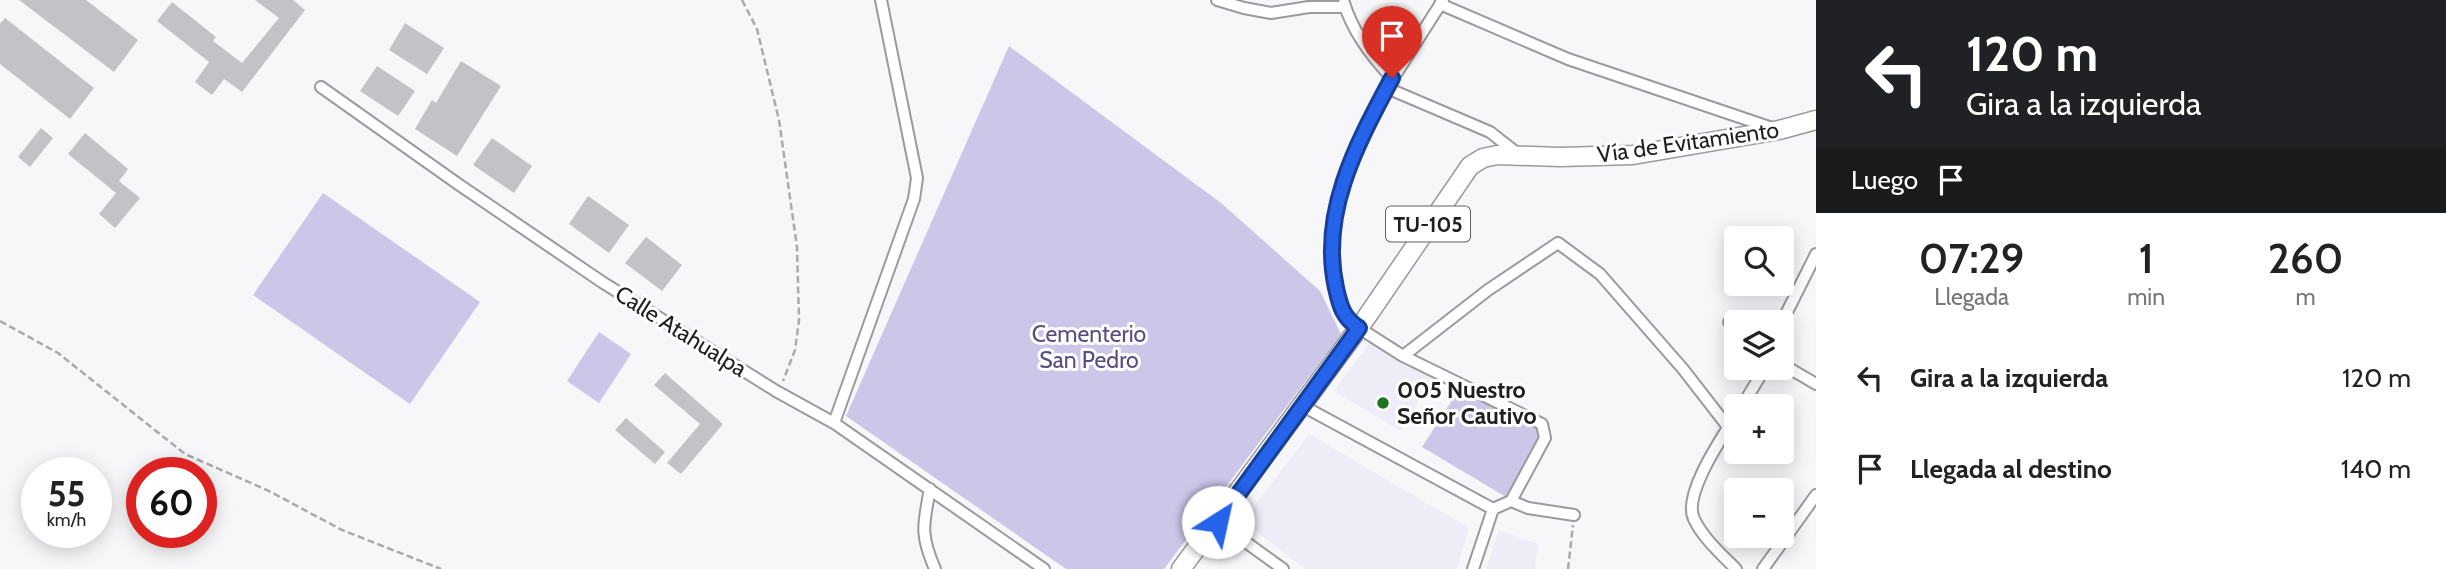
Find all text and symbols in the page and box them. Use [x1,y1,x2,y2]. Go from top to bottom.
pin [1362,6,1422,78]
icon: arrive [1373,17,1411,55]
text: 120 m [1966,24,2098,83]
icon: left [1851,28,1942,119]
text: Gira a la izquierda [1966,84,2201,123]
street label: Vía de Evitamiento [1595,115,1781,169]
icon: arrive [1932,161,1970,199]
text: Luego [1851,164,1918,196]
road number: TU-105 [1386,206,1470,242]
map controls [1724,226,1794,548]
button: search [1724,226,1794,296]
text: 07:29 [1919,232,2024,284]
text: 1 [2139,232,2154,284]
text: 260 [2268,232,2343,284]
street label: Calle Atahualpa [610,279,752,383]
text: Llegada [1934,283,2009,311]
text: min [2127,283,2165,311]
text: m [2295,283,2316,311]
button: layers [1724,310,1794,380]
park label: Cementerio San Pedro [1032,320,1146,374]
icon: left [1851,359,1889,397]
text: Gira a la izquierda [1910,362,2108,394]
text: 120 m [2342,362,2411,394]
place label: 005 Nuestro Señor Cautivo [1397,376,1537,430]
button: + [1724,394,1794,464]
marker: 005 Nuestro Señor Cautivo [1375,395,1391,411]
icon: arrive [1851,450,1889,488]
text: Llegada al destino [1910,453,2112,485]
text: 140 m [2341,453,2411,485]
speed limit sign: 60 [126,457,217,548]
text: 55 [48,472,85,515]
button: − [1724,478,1794,548]
position arrow [1181,485,1255,559]
text: km/h [47,509,86,531]

